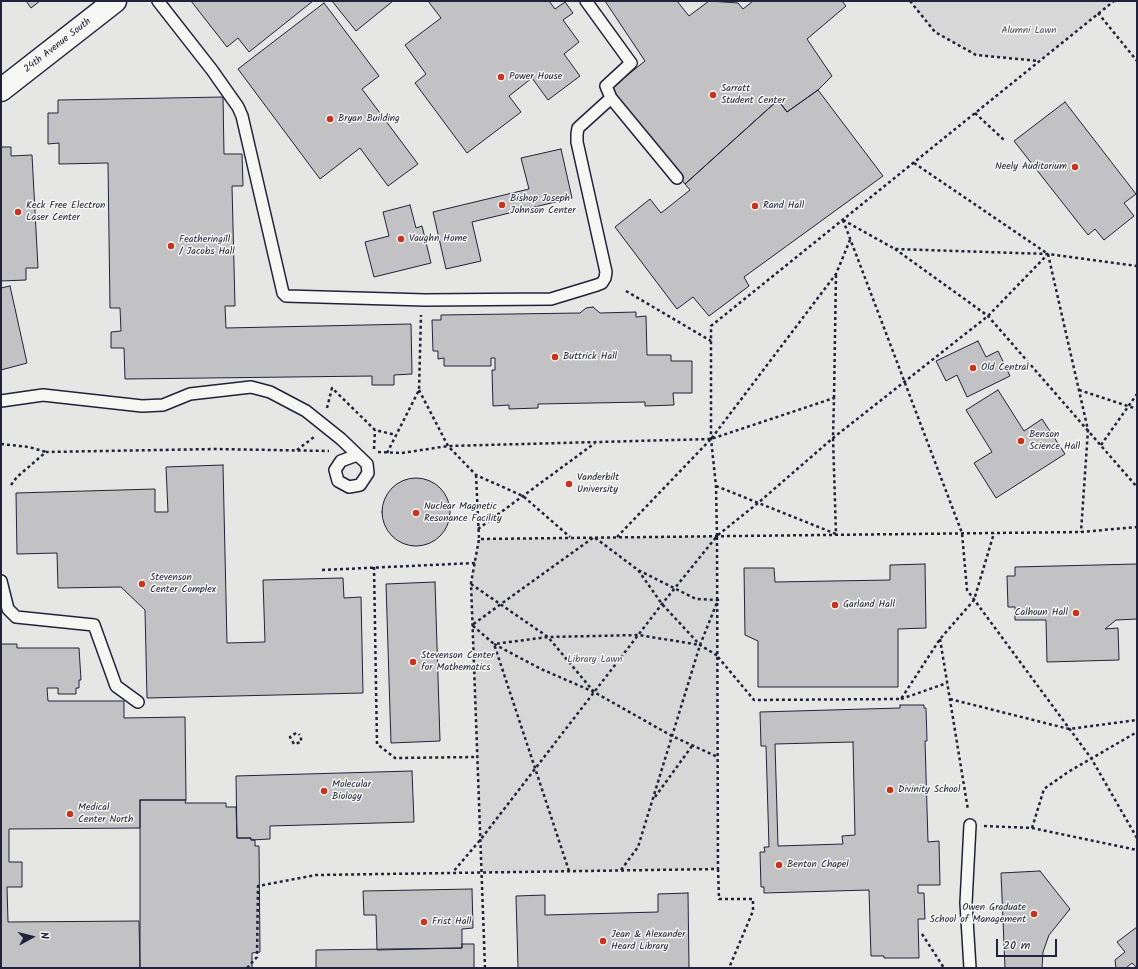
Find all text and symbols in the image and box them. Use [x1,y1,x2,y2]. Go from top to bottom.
street label: 24th Avenue South [22,16,94,76]
park label: Alumni Lawn [1001,25,1057,37]
place label: Power House [509,71,562,83]
marker: Power House [496,72,506,82]
place label: Sarratt Student Center [721,83,785,106]
marker: Sarratt Student Center [708,90,718,100]
place label: Bryan Building [338,113,400,125]
marker: Bryan Building [325,114,335,124]
place label: Neely Auditorium [995,161,1067,173]
marker: Neely Auditorium [1070,162,1080,172]
place label: Bishop Joseph Johnson Center [510,193,576,216]
place label: Keck Free Electron Laser Center [26,200,105,224]
marker: Bishop Joseph Johnson Center [497,200,507,210]
place label: Rand Hall [763,200,804,212]
marker: Rand Hall [750,201,760,211]
marker: Keck Free Electron Laser Center [13,207,23,217]
place label: Vaughn Home [409,233,467,245]
place label: Featheringill / Jacobs Hall [179,234,235,258]
marker: Vaughn Home [396,234,406,244]
marker: Featheringill / Jacobs Hall [166,241,176,251]
place label: Buttrick Hall [563,351,617,363]
marker: Buttrick Hall [550,352,560,362]
place label: Old Central [981,362,1029,374]
marker: Old Central [968,363,978,373]
place label: Benson Science Hall [1029,429,1080,452]
marker: Benson Science Hall [1016,436,1026,446]
place label: Vanderbilt University [577,472,619,496]
marker: Vanderbilt University [564,479,574,489]
place label: Nuclear Magnetic Resonance Facility [424,501,502,524]
marker: Nuclear Magnetic Resonance Facility [411,508,421,518]
place label: Stevenson Center Complex [150,572,216,596]
marker: Stevenson Center Complex [137,579,147,589]
place label: Garland Hall [843,599,895,611]
marker: Garland Hall [830,600,840,610]
place label: Calhoun Hall [1015,607,1068,619]
marker: Calhoun Hall [1071,608,1081,618]
place label: Stevenson Center for Mathematics [421,650,494,674]
park label: Library Lawn [567,654,623,666]
marker: Stevenson Center for Mathematics [408,657,418,667]
place label: Molecular Biology [332,779,371,802]
place label: Divinity School [898,784,960,796]
marker: Divinity School [885,785,895,795]
marker: Molecular Biology [319,786,329,796]
place label: Medical Center North [78,802,133,826]
marker: Medical Center North [65,809,75,819]
place label: Benton Chapel [787,859,849,871]
marker: Benton Chapel [774,860,784,870]
place label: Owen Graduate School of Management [930,902,1026,926]
marker: Owen Graduate School of Management [1029,909,1039,919]
place label: Frist Hall [432,916,471,928]
north arrow [12,917,52,957]
marker: Frist Hall [419,917,429,927]
place label: Jean & Alexander Heard Library [611,929,685,952]
text: N [35,931,53,940]
scale bar [998,931,1059,957]
marker: Jean & Alexander Heard Library [598,936,608,946]
text: 20 m [1003,936,1030,955]

